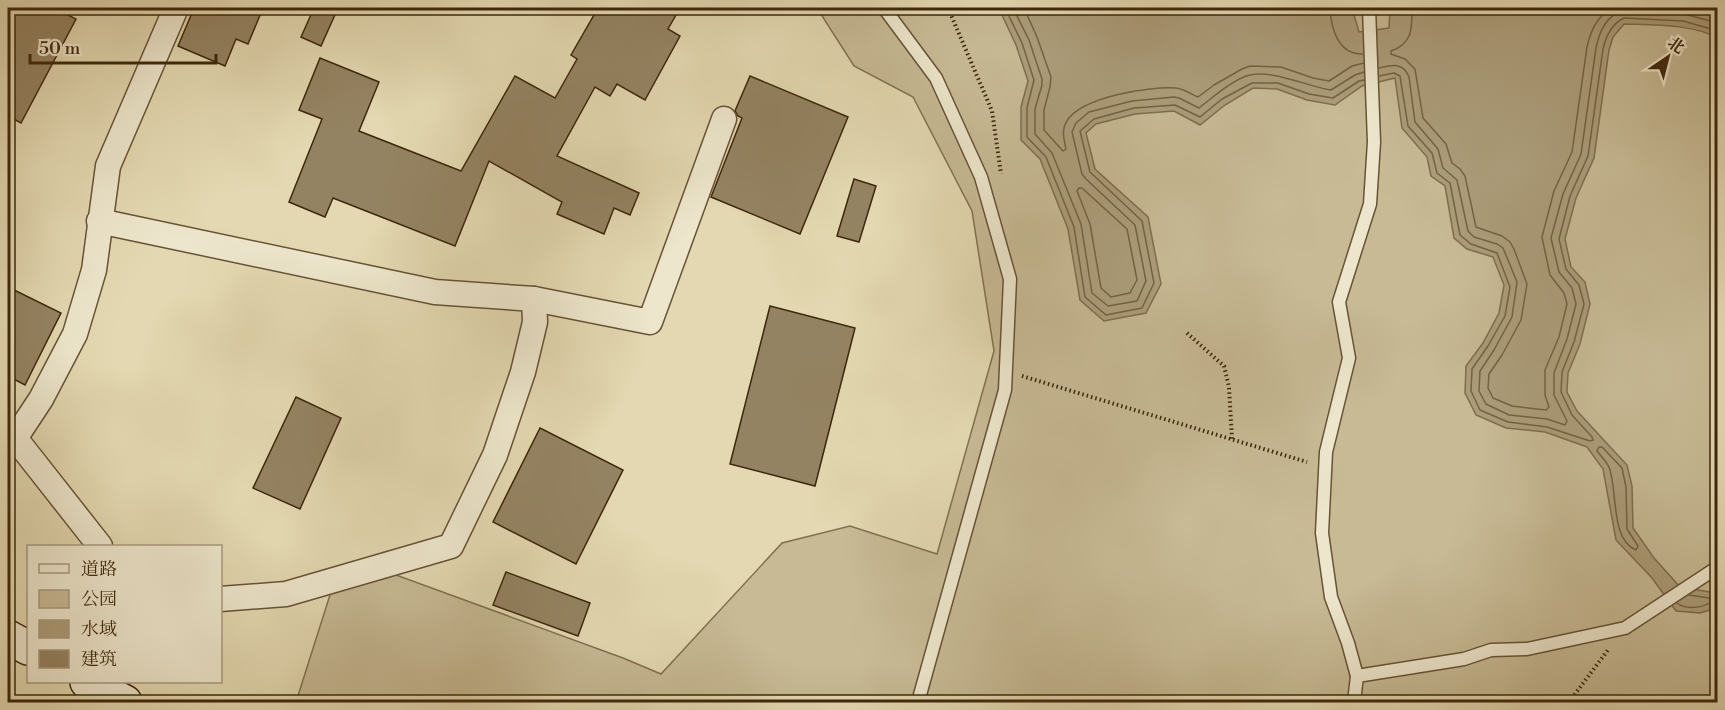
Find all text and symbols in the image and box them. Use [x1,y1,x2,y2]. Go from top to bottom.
scale bar [30,27,216,65]
north arrow [1638,27,1698,87]
text: 北 [1664,33,1688,58]
text: 50 m [39,37,81,60]
legend [27,545,222,683]
text: 道路 [81,558,117,581]
text: 公园 [81,588,117,611]
text: 水域 [81,618,117,641]
text: 建筑 [81,648,117,671]

